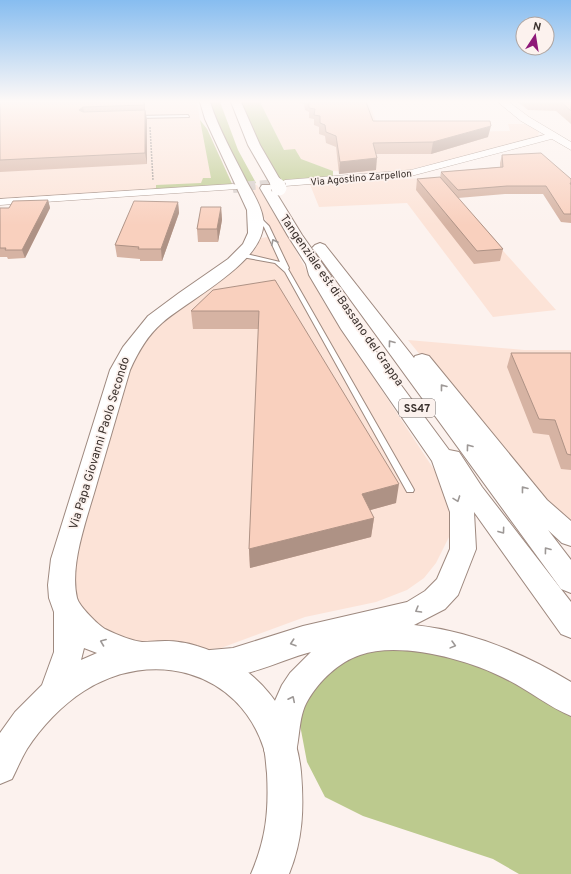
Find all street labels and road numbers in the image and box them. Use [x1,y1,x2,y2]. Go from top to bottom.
street label: Via Agostino Zarpellon [310,168,412,189]
street label: Tangenziale est di Bassano del Grappa [276,212,407,390]
street label: Via Papa Giovanni Paolo Secondo [66,355,134,532]
road number: SS47 [399,399,435,417]

